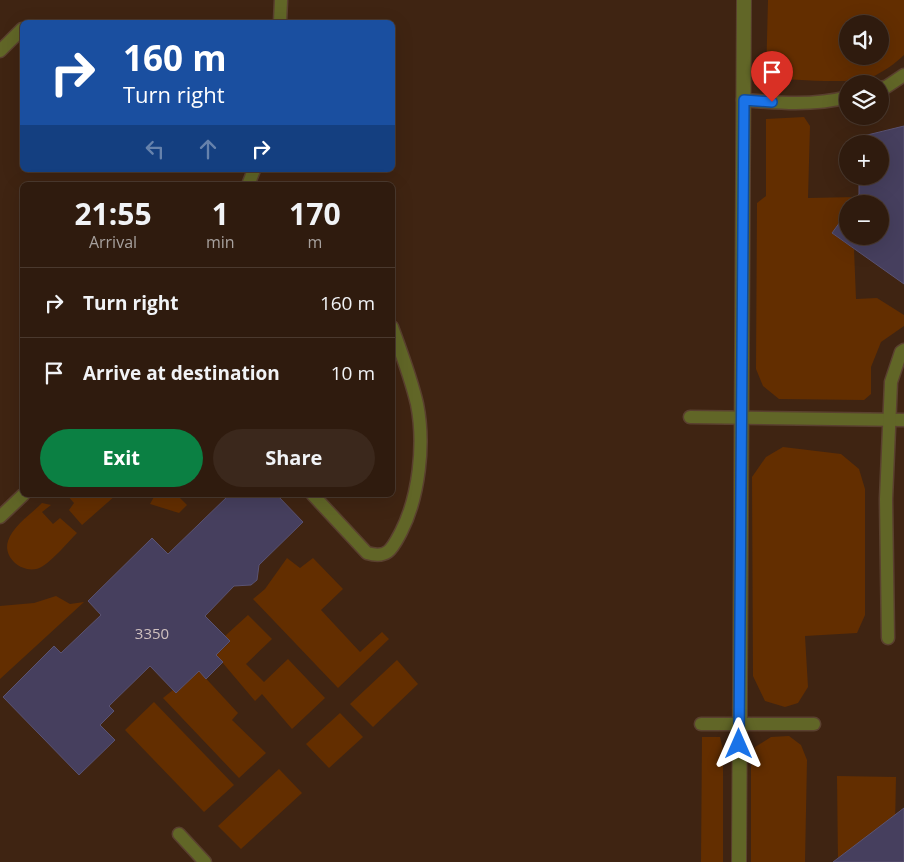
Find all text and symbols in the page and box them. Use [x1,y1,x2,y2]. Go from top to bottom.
map controls [839,15,889,245]
button: sound [839,15,889,65]
text: 160 m [123,34,227,81]
icon: right [40,40,105,105]
pin [751,51,793,102]
icon: arrive [758,58,786,86]
button: layers [839,75,889,125]
text: Turn right [123,79,225,109]
icon: left [141,135,169,163]
icon: ahead [194,135,222,163]
icon: right [247,135,275,163]
button: + [839,135,889,185]
text: 21:55 [74,193,152,234]
text: 1 [212,193,229,234]
text: 170 [289,193,341,234]
button: − [839,195,889,245]
text: Arrival [89,231,137,253]
text: min [206,231,235,253]
text: m [307,231,322,253]
icon: right [40,289,68,317]
text: Turn right [83,290,178,316]
text: 160 m [320,290,375,316]
icon: arrive [40,359,68,387]
text: Arrive at destination [83,360,280,386]
text: 10 m [331,360,375,386]
button: Exit [40,429,203,487]
button: Share [213,429,375,487]
house number: 3350 [135,623,169,643]
position arrow [712,717,764,769]

